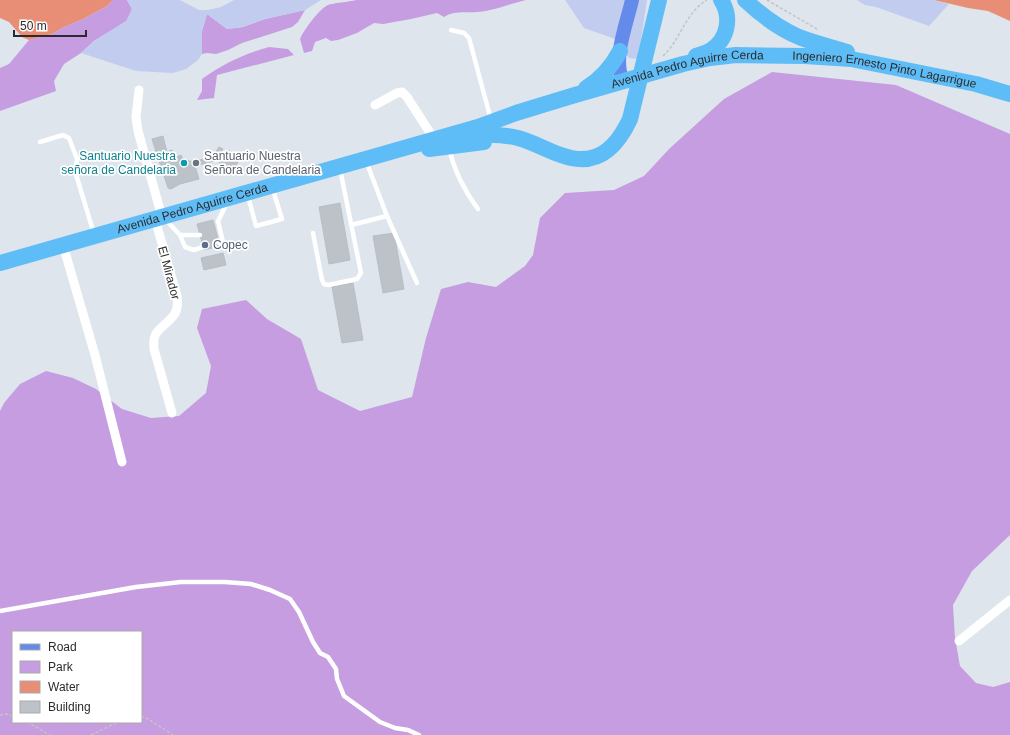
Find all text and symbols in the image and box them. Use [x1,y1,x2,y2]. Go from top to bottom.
scale bar [14,12,86,38]
text: 50 m [20,19,47,33]
street label: Avenida Pedro Aguirre Cerda [609,48,764,91]
street label: Ingeniero Ernesto Pinto Lagarrigue [792,49,978,91]
place label: Santuario Nuestra señora de Candelaria [61,149,176,177]
place label: Santuario Nuestra Señora de Candelaria [204,149,321,177]
marker: Santuario Nuestra señora de Candelaria [179,158,189,168]
marker: Santuario Nuestra Señora de Candelaria [191,158,201,168]
street label: Avenida Pedro Aguirre Cerda [115,180,270,236]
place label: Copec [213,238,248,252]
marker: Copec [200,240,210,250]
street label: El Mirador [155,245,183,301]
legend [12,631,142,723]
text: Road [48,640,77,654]
text: Park [48,660,74,674]
text: Water [48,680,80,694]
text: Building [48,700,91,714]

